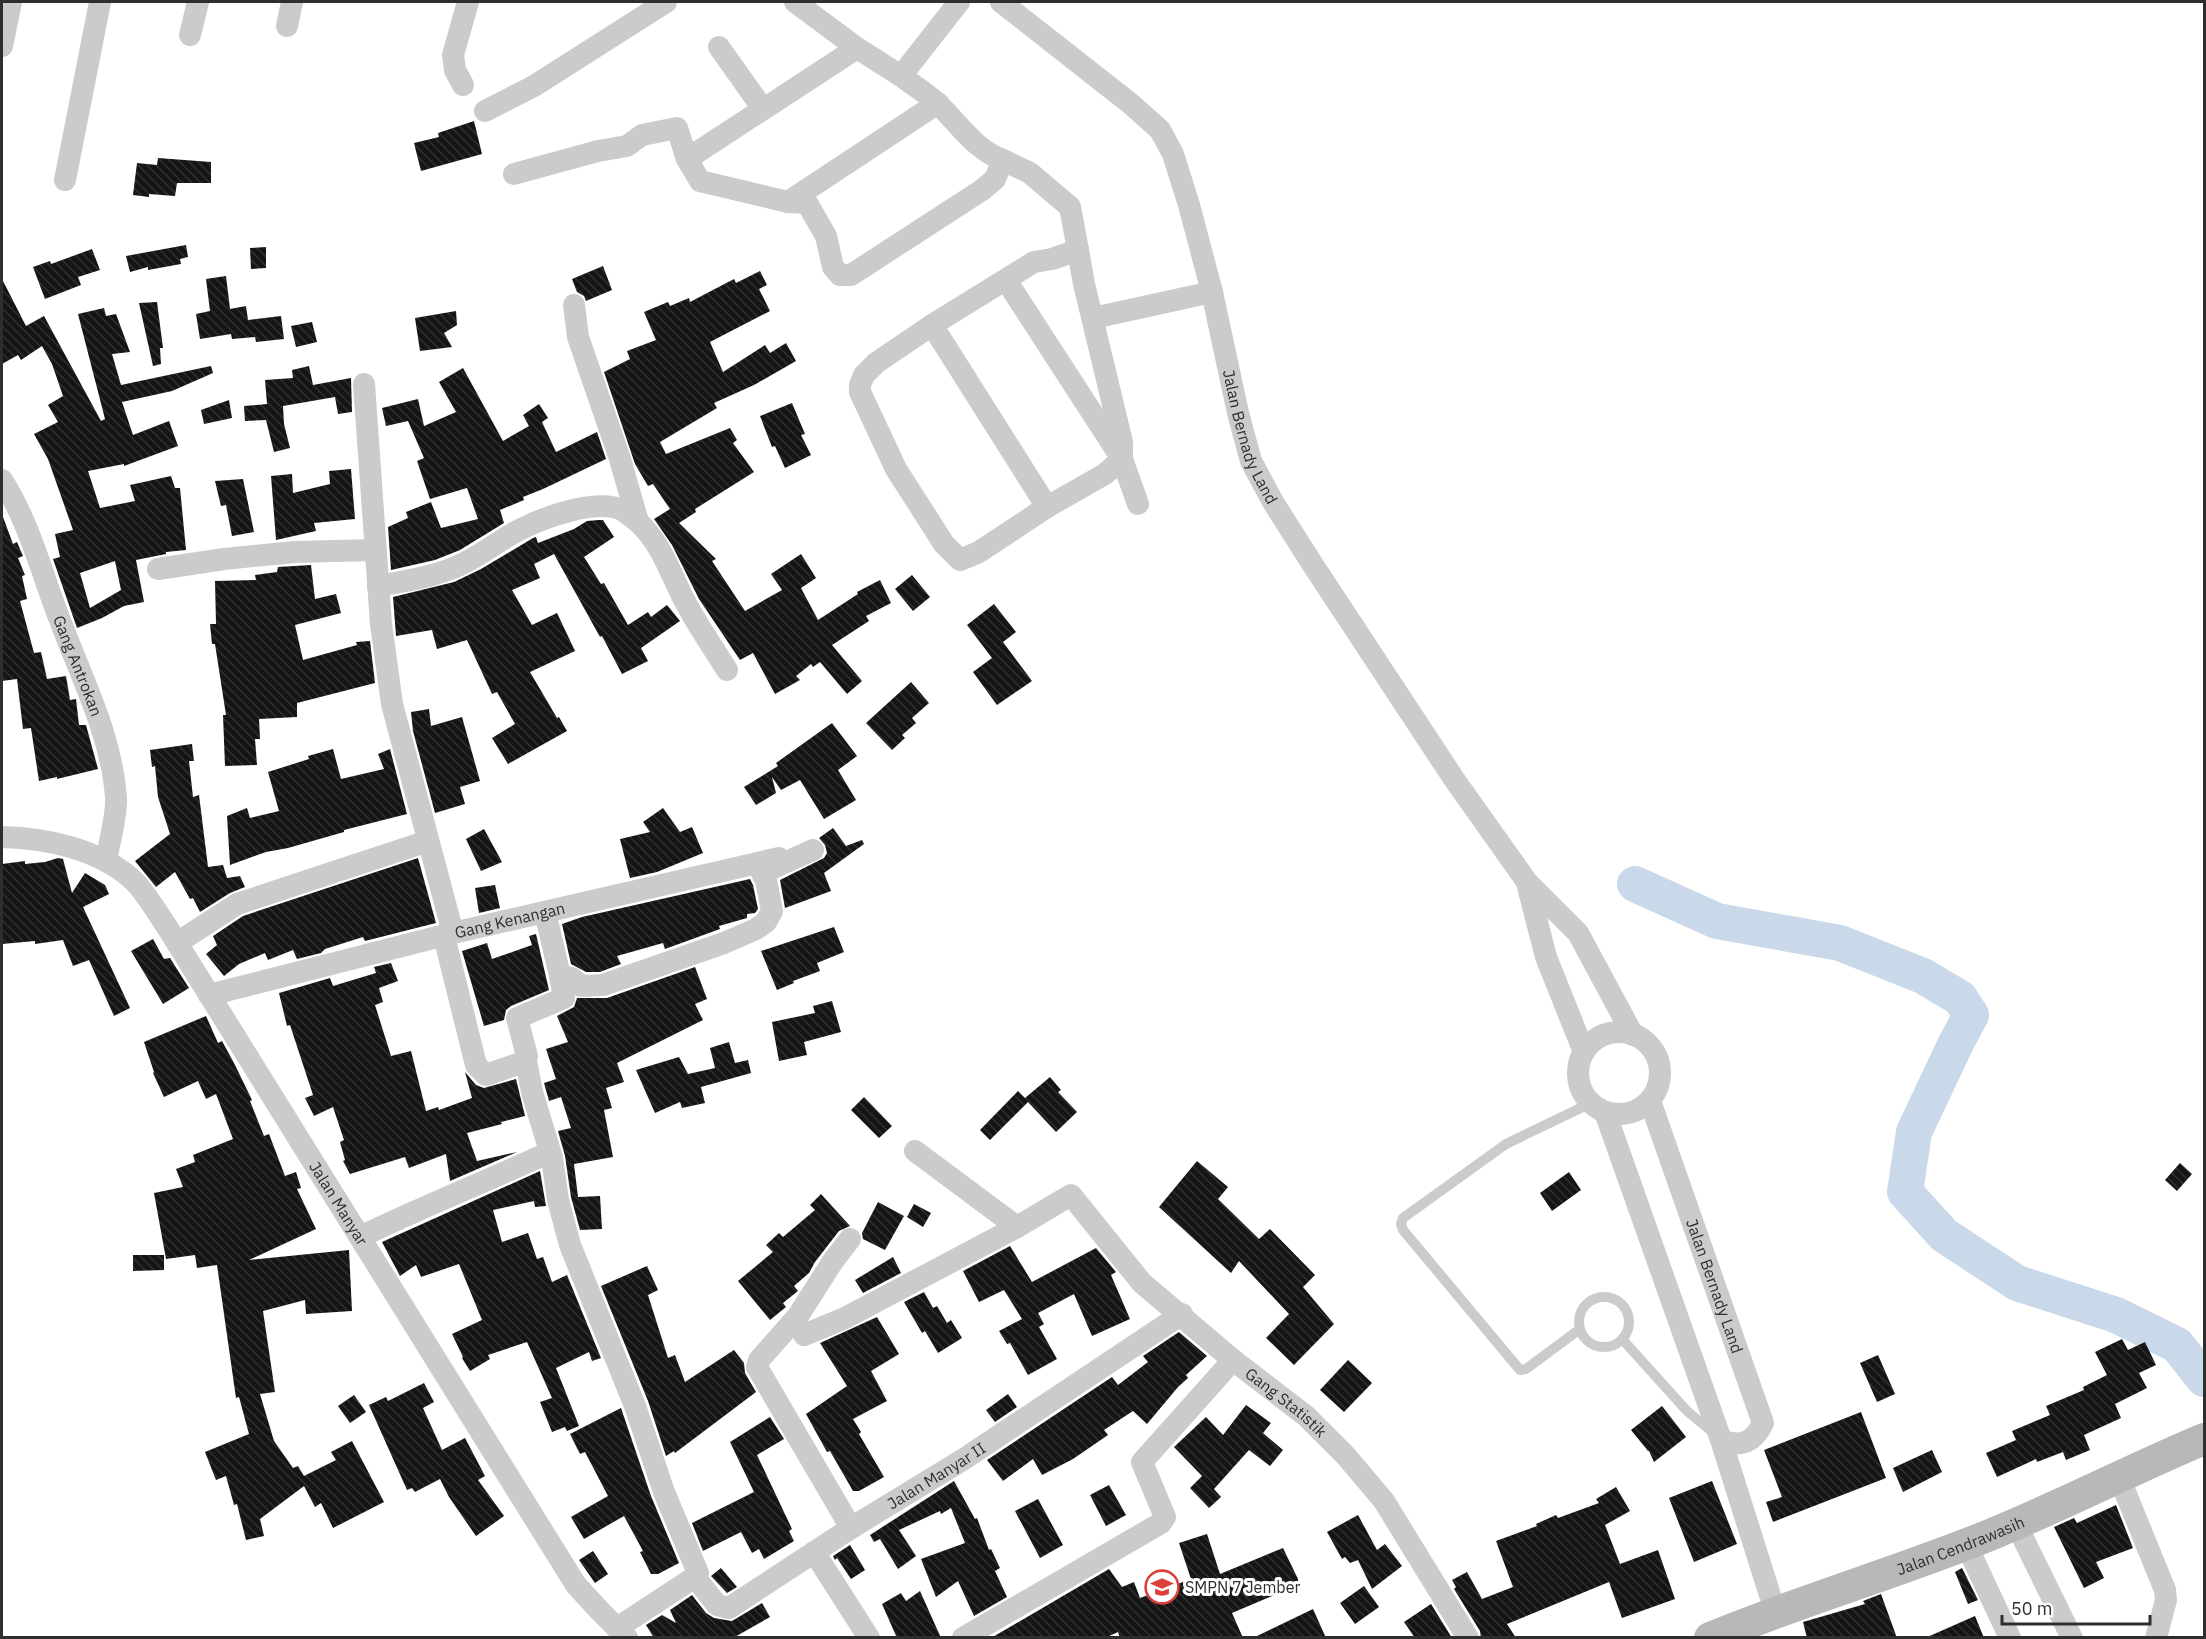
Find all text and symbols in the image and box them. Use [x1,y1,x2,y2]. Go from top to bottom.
street label: Jalan Bernady Land [1219,368,1282,507]
street label: Gang Antrokan [49,613,107,719]
street label: Gang Kenangan [453,898,567,942]
street label: Jalan Manyar [305,1157,372,1249]
street label: Jalan Bernady Land [1682,1216,1748,1356]
street label: Gang Statistik [1241,1363,1332,1442]
street label: Jalan Manyar II [884,1438,989,1513]
street label: Jalan Cendrawasih [1894,1512,2027,1579]
school or university icon: SMPN 7 Jember [1144,1569,1180,1605]
place label: SMPN 7 Jember [1185,1577,1300,1597]
scale bar [2002,1588,2150,1626]
text: 50 m [2011,1597,2053,1620]

